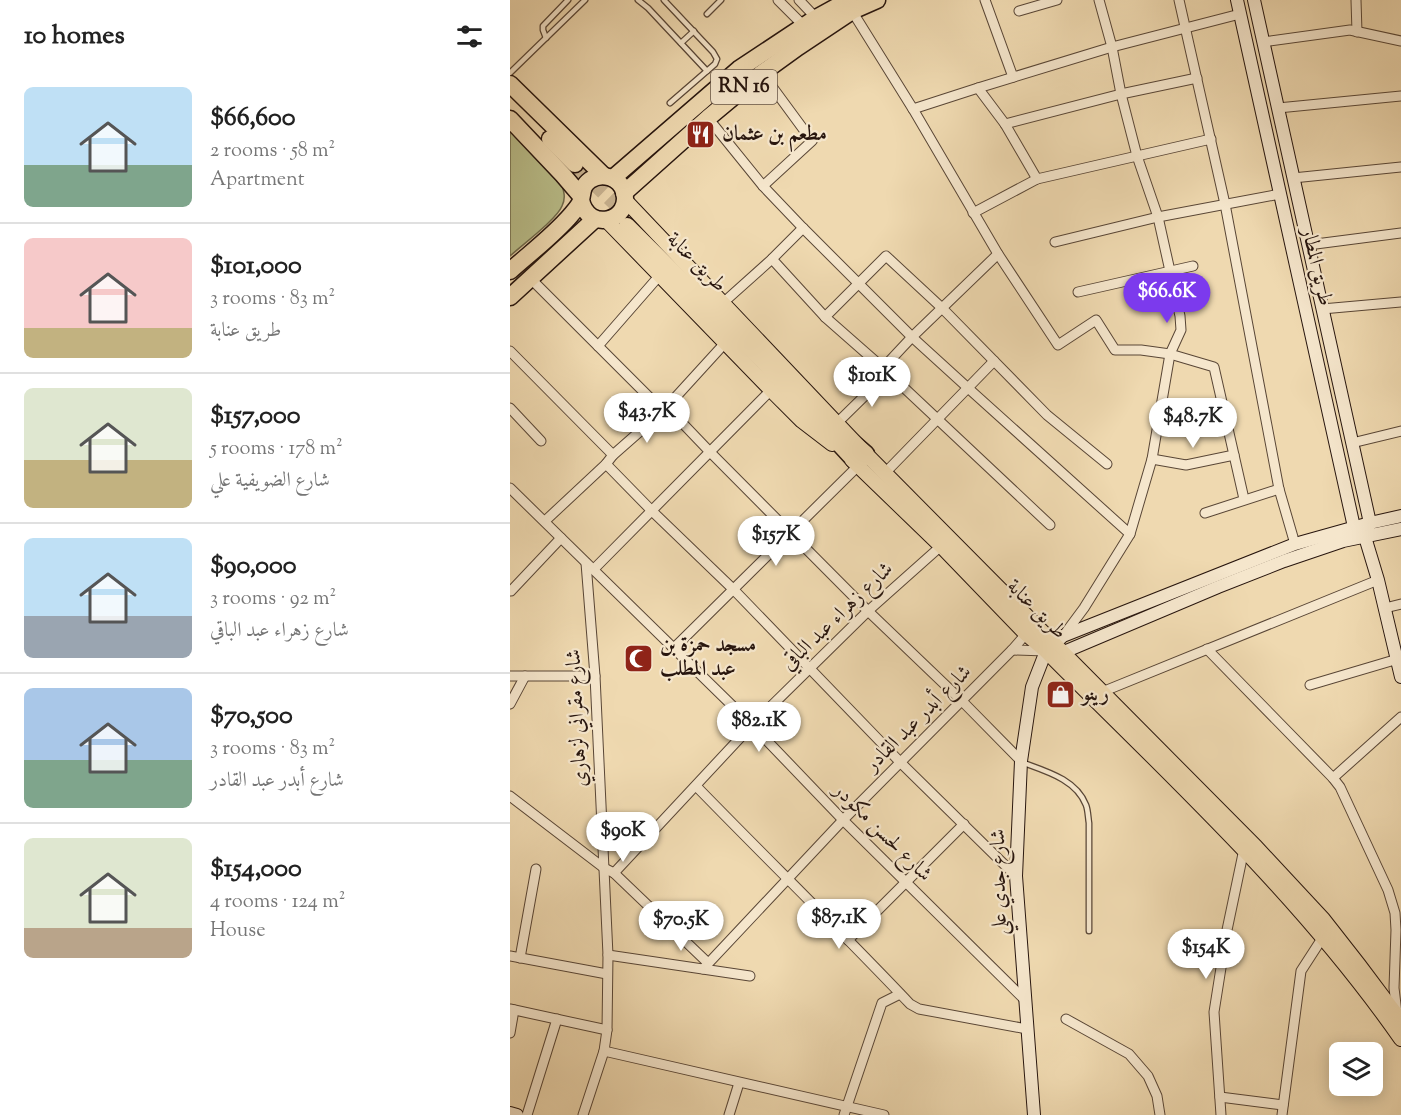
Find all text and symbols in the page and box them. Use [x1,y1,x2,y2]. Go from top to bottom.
text: 10 homes [24,18,125,55]
icon: filters [453,20,486,53]
road number: RN 16 [711,70,777,104]
text: $66,600 [210,100,296,137]
icon: home [72,111,144,183]
restaurant icon: مطعم بن عثمان [685,119,717,151]
place label: مطعم بن عثمان [722,120,827,152]
text: 2 rooms · 58 m² [210,137,335,166]
text: Apartment [210,166,305,195]
street label: طريق المطار [1292,223,1340,309]
street label: طريق عنابة [659,226,733,300]
text: $101,000 [210,248,302,285]
icon: home [72,262,144,334]
pin: $66.6K [1118,273,1216,324]
text: $66.6K [1137,278,1197,307]
text: 3 rooms · 83 m² [210,285,335,314]
text: طريق عنابة [210,317,281,346]
pin: $101K [830,357,914,408]
text: $101K [848,362,896,391]
pin: $43.7K [598,393,696,444]
text: $157,000 [210,398,300,435]
text: $43.7K [618,398,676,427]
pin: $48.7K [1144,398,1242,449]
text: $48.7K [1163,403,1223,432]
icon: home [72,412,144,484]
text: 5 rooms · 178 m² [210,435,343,464]
text: شارع الضويفية علي [210,467,330,496]
pin: $157K [734,516,818,567]
text: $157K [752,521,800,550]
text: $90,000 [210,548,297,585]
street label: شارع زهراء عبد الباقي [775,556,902,679]
icon: home [72,562,144,634]
street label: طريق عنابة [999,573,1073,647]
text: 3 rooms · 92 m² [210,585,336,614]
text: شارع زهراء عبد الباقي [210,617,349,646]
place label: مسجد حمزة بن عبد المطلب [660,631,756,685]
mosque icon: مسجد حمزة بن عبد المطلب [623,642,655,674]
street label: شارع مقراني لزهاري [559,648,598,788]
street label: شارع أبدر عبد القادر [856,657,980,781]
shop icon: رينو [1045,679,1077,711]
place label: رينو [1080,680,1109,710]
text: $70,500 [210,698,293,735]
pin: $82.1K [710,702,808,753]
text: $82.1K [731,707,787,736]
icon: home [72,712,144,784]
text: 3 rooms · 83 m² [210,735,335,764]
text: شارع أبدر عبد القادر [210,767,344,796]
street label: شارع لحسن مكودر [824,775,938,890]
pin: $90K [587,812,659,863]
text: $90K [600,817,646,846]
street label: شارع جدي علي [984,829,1019,935]
text: $154,000 [210,851,302,888]
icon: home [72,862,144,934]
text: 4 rooms · 124 m² [210,888,345,917]
pin: $87.1K [790,899,888,950]
pin: $70.5K [632,901,730,952]
text: $87.1K [811,904,867,933]
text: $70.5K [653,906,709,935]
text: House [210,917,265,946]
pin: $154K [1164,929,1248,980]
text: $154K [1182,934,1230,963]
map controls [1329,1042,1383,1096]
button: layers [1329,1042,1383,1096]

